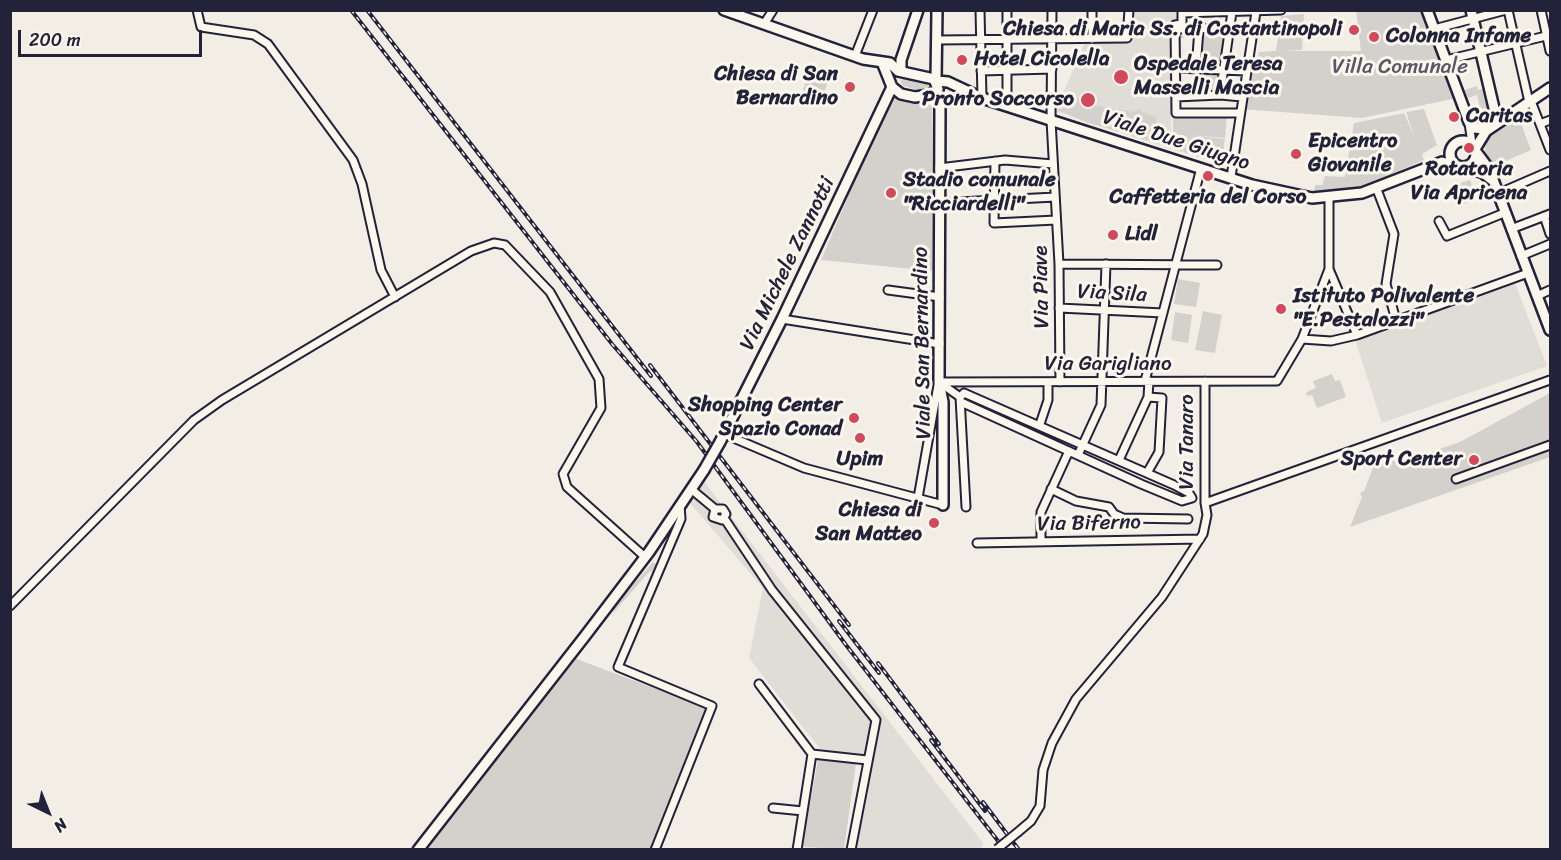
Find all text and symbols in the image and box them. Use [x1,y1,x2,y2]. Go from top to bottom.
place label: Chiesa di Maria Ss. di Costantinopoli [1003,17,1342,43]
scale bar [21,18,206,56]
marker: Chiesa di Maria Ss. di Costantinopoli [1347,23,1361,37]
text: 200 m [29,24,81,56]
place label: Colonna Infame [1386,24,1531,50]
marker: Colonna Infame [1367,30,1381,44]
place label: Hotel Cicolella [974,47,1110,73]
place label: Ospedale Teresa Masselli Mascia [1134,52,1283,102]
marker: Hotel Cicolella [955,53,969,67]
park label: Villa Comunale [1332,55,1468,81]
place label: Chiesa di San Bernardino [714,62,838,112]
marker: Ospedale Teresa Masselli Mascia [1112,68,1130,86]
marker: Chiesa di San Bernardino [843,80,857,94]
place label: Pronto Soccorso [922,87,1074,113]
marker: Pronto Soccorso [1079,91,1097,109]
place label: Caritas [1466,104,1532,130]
street label: Viale Due Giugno [1099,105,1253,177]
marker: Caritas [1447,110,1461,124]
place label: Epicentro Giovanile [1308,129,1397,179]
marker: Rotatoria Via Apricena [1462,141,1476,155]
marker: Epicentro Giovanile [1289,147,1303,161]
place label: Rotatoria Via Apricena [1411,157,1527,207]
place label: Stadio comunale "Ricciardelli" [903,168,1056,218]
marker: Caffetteria del Corso [1201,169,1215,183]
street label: Via Michele Zannotti [735,173,841,355]
place label: Caffetteria del Corso [1110,185,1306,211]
marker: Stadio comunale "Ricciardelli" [884,186,898,200]
place label: Lidl [1125,222,1158,248]
marker: Lidl [1106,228,1120,242]
street label: Via Piave [1029,245,1055,329]
street label: Viale San Bernardino [909,246,937,440]
street label: Via Sila [1076,280,1148,308]
place label: Istituto Polivalente "E.Pestalozzi" [1293,284,1474,334]
marker: Istituto Polivalente "E.Pestalozzi" [1274,302,1288,316]
street label: Via Garigliano [1044,352,1172,378]
place label: Shopping Center Spazio Conad [688,393,842,443]
street label: Via Tanaro [1175,394,1201,490]
marker: Shopping Center Spazio Conad [847,411,861,425]
marker: Upim [853,431,867,445]
place label: Upim [837,447,883,473]
place label: Sport Center [1341,447,1462,473]
marker: Sport Center [1467,453,1481,467]
place label: Chiesa di San Matteo [815,498,922,548]
street label: Via Biferno [1037,510,1141,538]
marker: Chiesa di San Matteo [927,516,941,530]
north arrow [18,782,78,842]
text: N [47,811,75,840]

